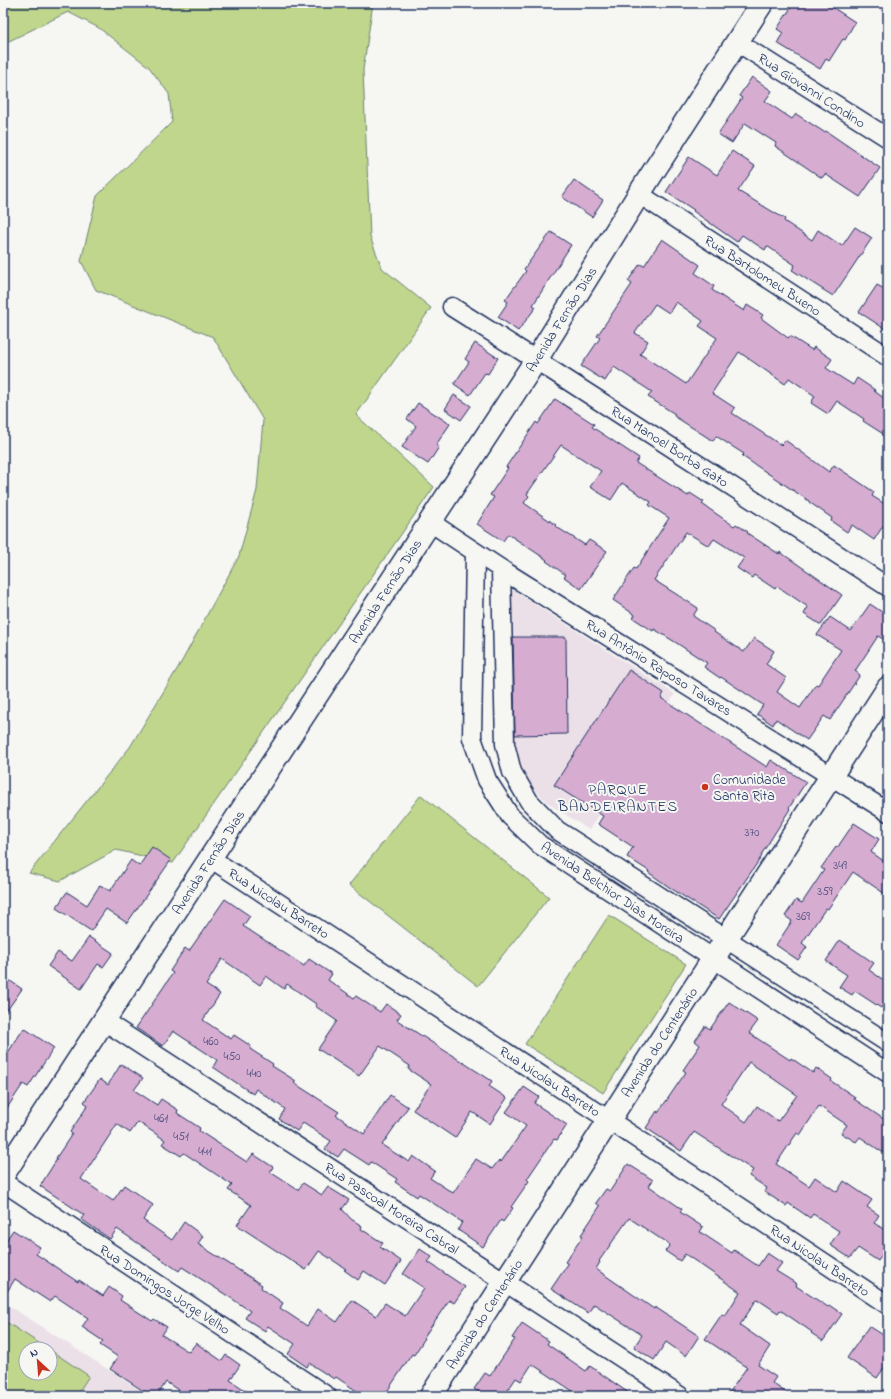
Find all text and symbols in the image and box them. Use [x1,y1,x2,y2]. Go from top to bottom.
street label: Rua Giovanni Condino [753,49,869,134]
street label: Rua Bartolomeu Bueno [700,230,825,322]
street label: Avenida Fernão Dias [521,263,603,377]
street label: Rua Manoel Borba Gato [606,401,732,493]
street label: Avenida Fernão Dias [344,535,428,648]
street label: Rua Antônio Raposo Tavares [581,615,735,722]
place label: Comunidade Santa Rita [713,770,787,807]
district label: PARQUE BANDEIRANTES [557,779,678,818]
marker: Comunidade Santa Rita [700,782,710,792]
street label: Avenida Fernão Dias [167,806,251,919]
house number: 370 [744,824,760,842]
street label: Avenida Belchior Dias Moreira [536,837,688,949]
house number: 349 [833,857,847,875]
street label: Rua Nicolau Barreto [223,864,333,945]
house number: 359 [817,883,833,901]
house number: 369 [796,908,810,926]
street label: Avenida do Centenário [617,984,704,1102]
house number: 460 [203,1033,219,1051]
street label: Rua Nicolau Barreto [494,1042,604,1123]
house number: 450 [224,1048,241,1066]
house number: 440 [246,1065,262,1083]
house number: 461 [154,1110,168,1128]
house number: 451 [173,1128,189,1146]
house number: 441 [198,1143,212,1161]
street label: Rua Pascoal Moreira Cabral [320,1158,463,1261]
street label: Rua Nicolau Barreto [765,1220,874,1303]
street label: Rua Domingos Jorge Velho [94,1240,234,1341]
street label: Avenida do Centenário [442,1256,529,1374]
north arrow [18,1341,58,1381]
text: N [27,1344,41,1362]

